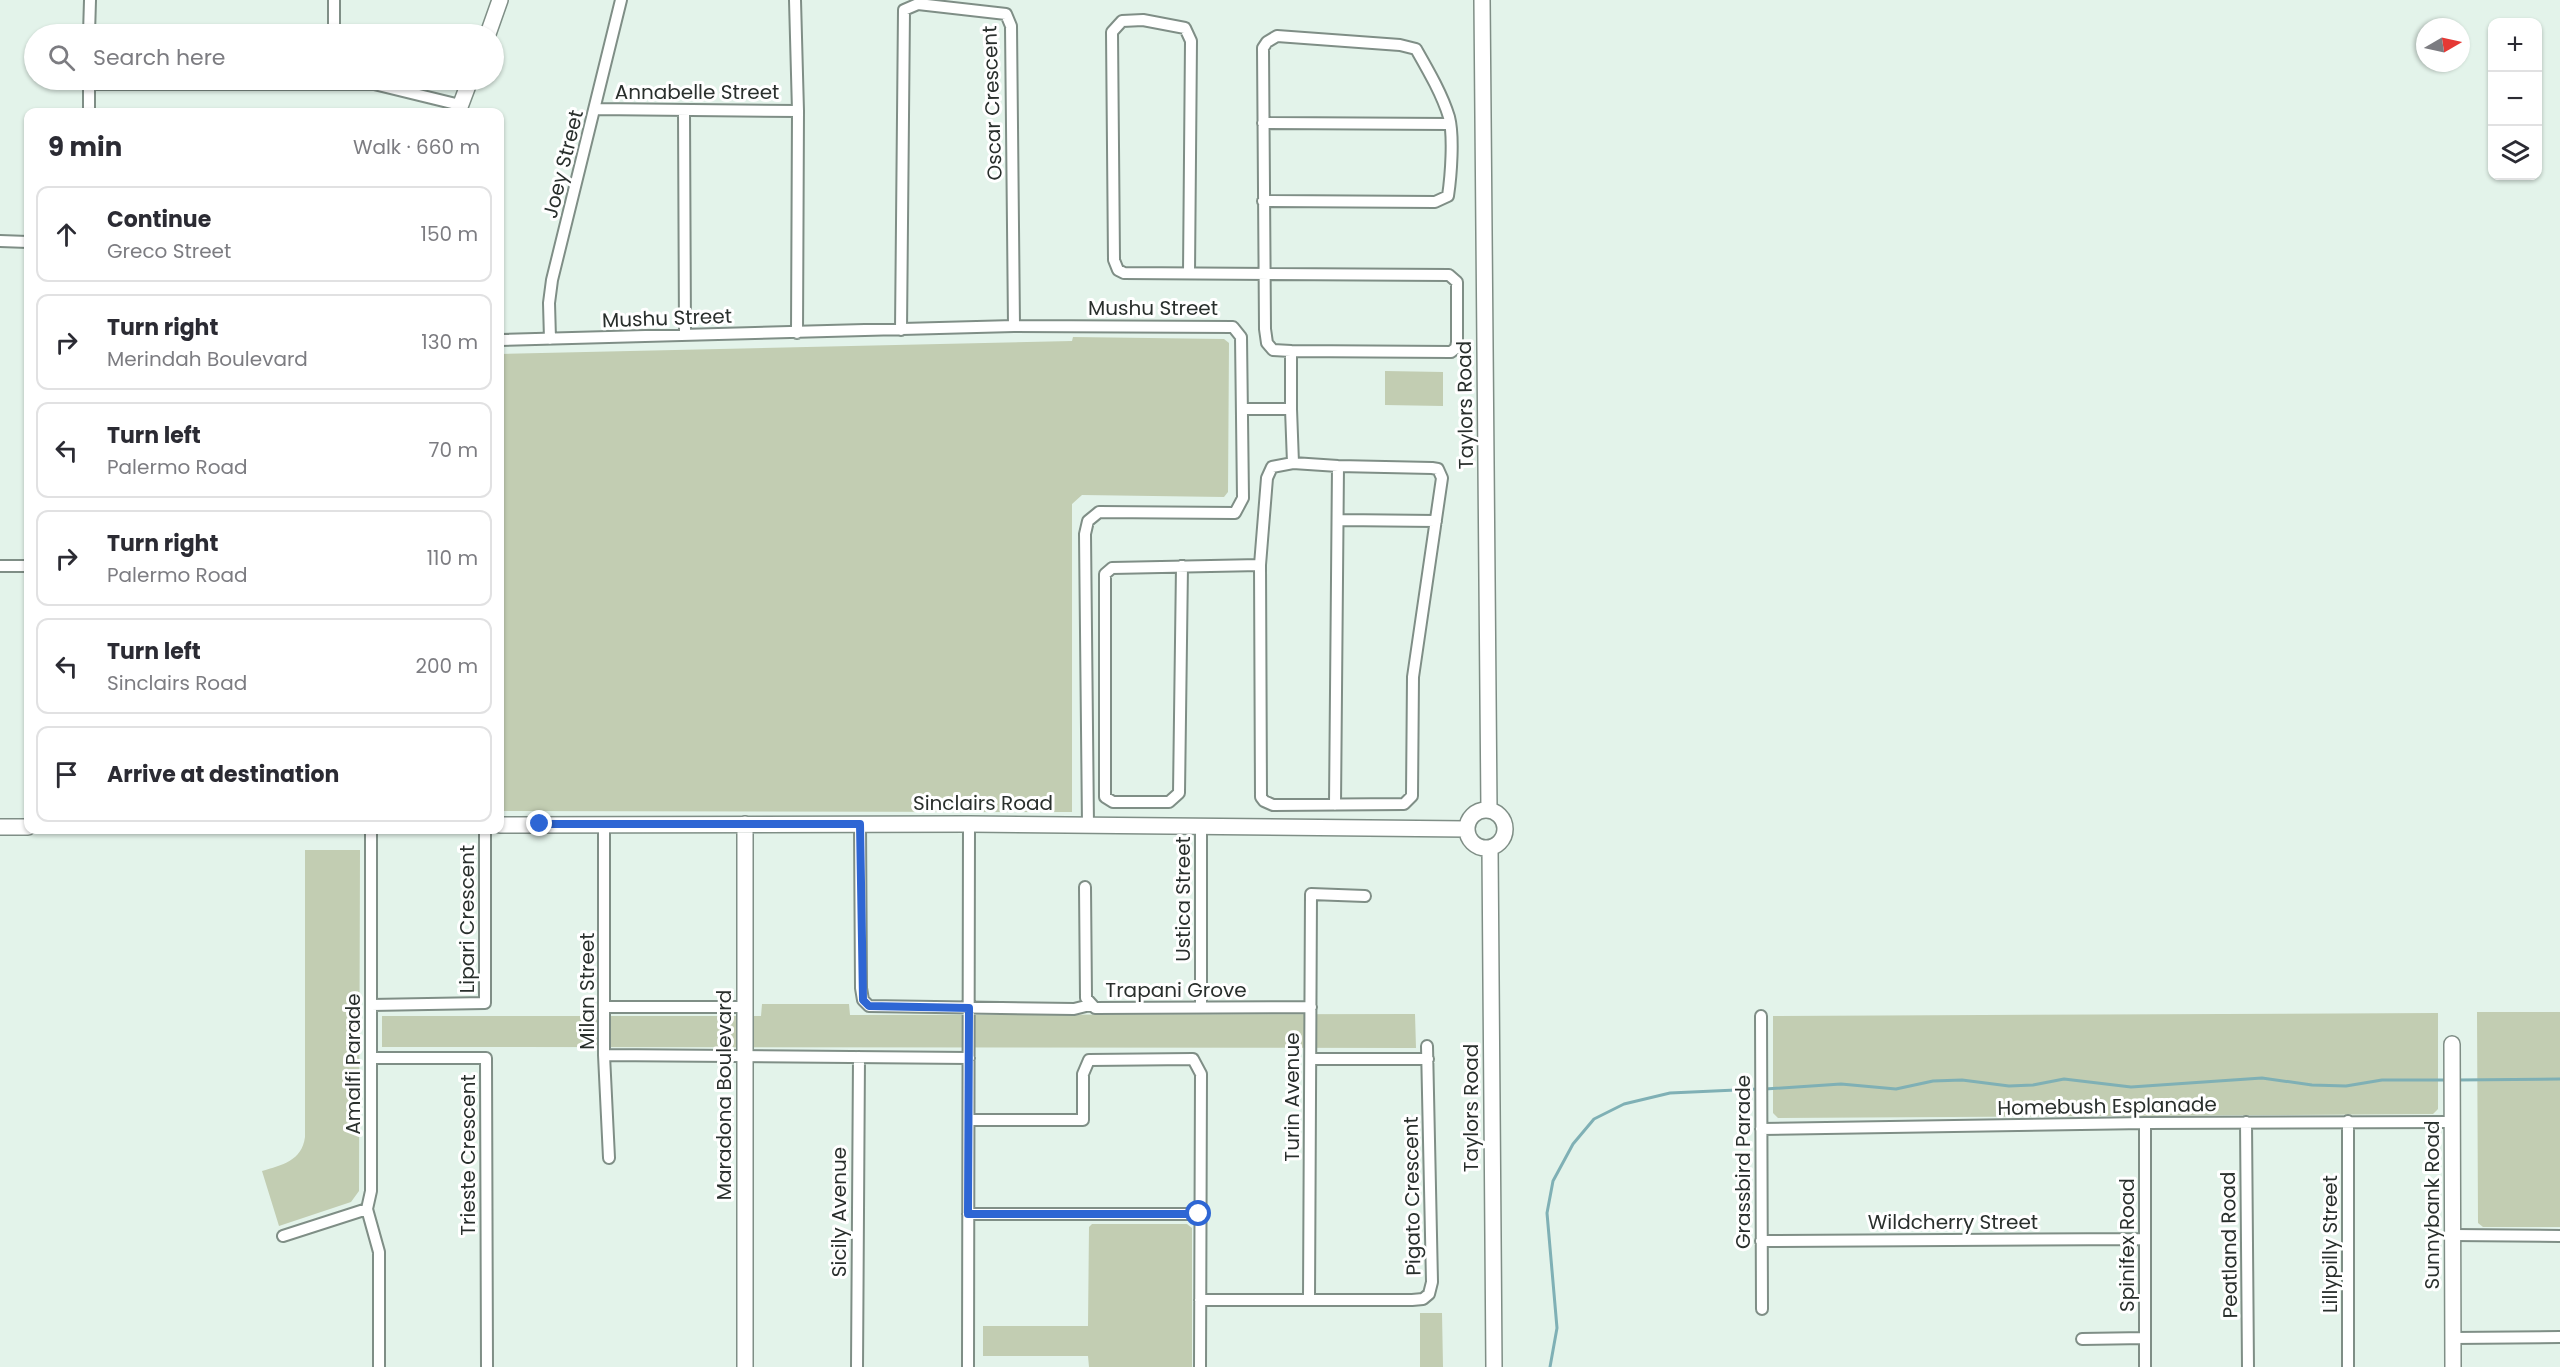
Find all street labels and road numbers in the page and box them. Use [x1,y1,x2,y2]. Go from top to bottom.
street label: Oscar Crescent [975,25,1009,181]
street label: Annabelle Street [615,78,779,106]
street label: Joey Street [536,107,590,221]
street label: Mushu Street [1088,294,1218,322]
street label: Mushu Street [602,302,732,334]
street label: Taylors Road [1450,340,1480,470]
street label: Sinclairs Road [913,789,1053,817]
street label: Ustica Street [1169,836,1197,962]
street label: Lipari Crescent [453,845,481,993]
street label: Milan Street [573,932,601,1050]
street label: Trapani Grove [1105,976,1247,1004]
street label: Maradona Boulevard [710,990,738,1200]
street label: Amalfi Parade [339,993,367,1135]
street label: Turin Avenue [1278,1032,1306,1162]
street label: Taylors Road [1457,1044,1485,1172]
street label: Trieste Crescent [454,1074,482,1236]
street label: Grassbird Parade [1729,1075,1757,1249]
street label: Homebush Esplanade [1997,1090,2217,1122]
street label: Pigato Crescent [1397,1116,1427,1276]
street label: Sunnybank Road [2418,1121,2446,1289]
street label: Sicily Avenue [825,1147,853,1277]
street label: Peatland Road [2214,1171,2244,1319]
street label: Lillypilly Street [2316,1175,2344,1313]
street label: Spinifex Road [2113,1178,2141,1312]
street label: Wildcherry Street [1868,1208,2038,1236]

